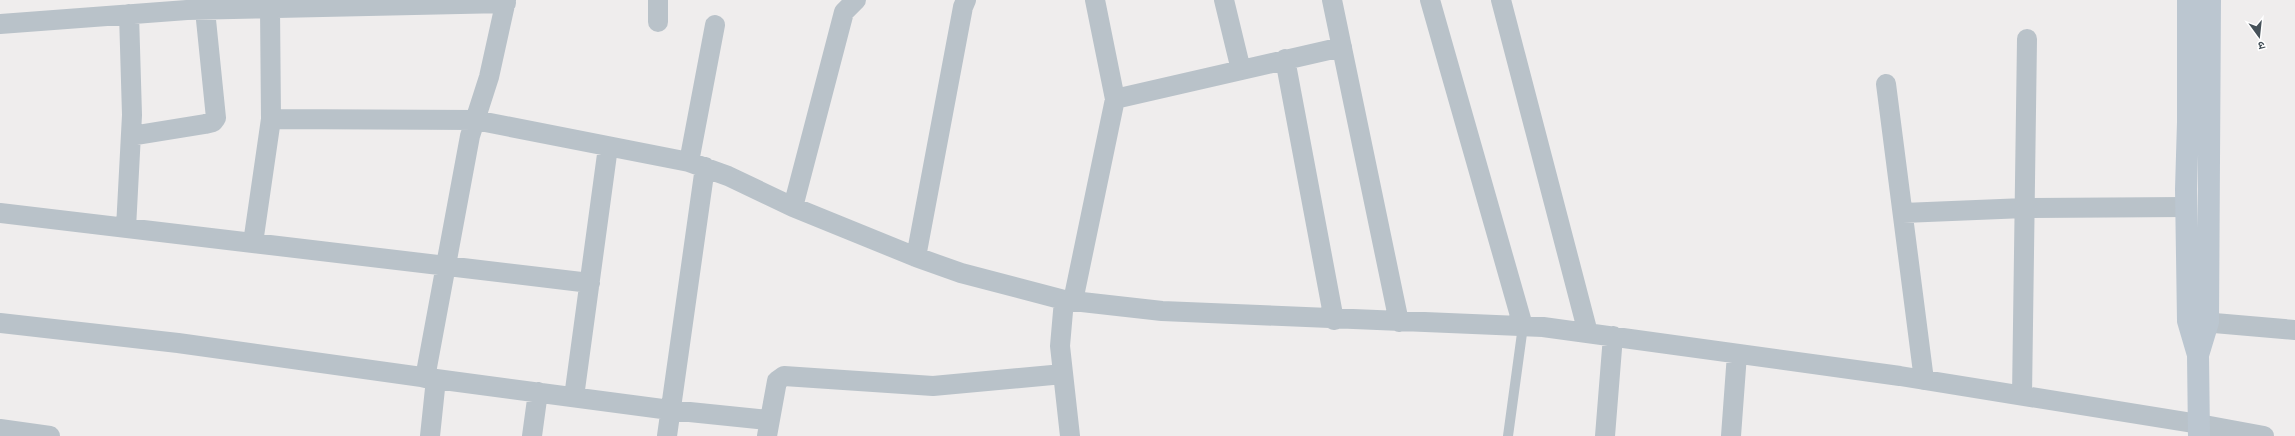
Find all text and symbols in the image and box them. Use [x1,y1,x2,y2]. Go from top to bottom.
north arrow [2239,16,2279,56]
text: उ [2256,38,2267,53]

